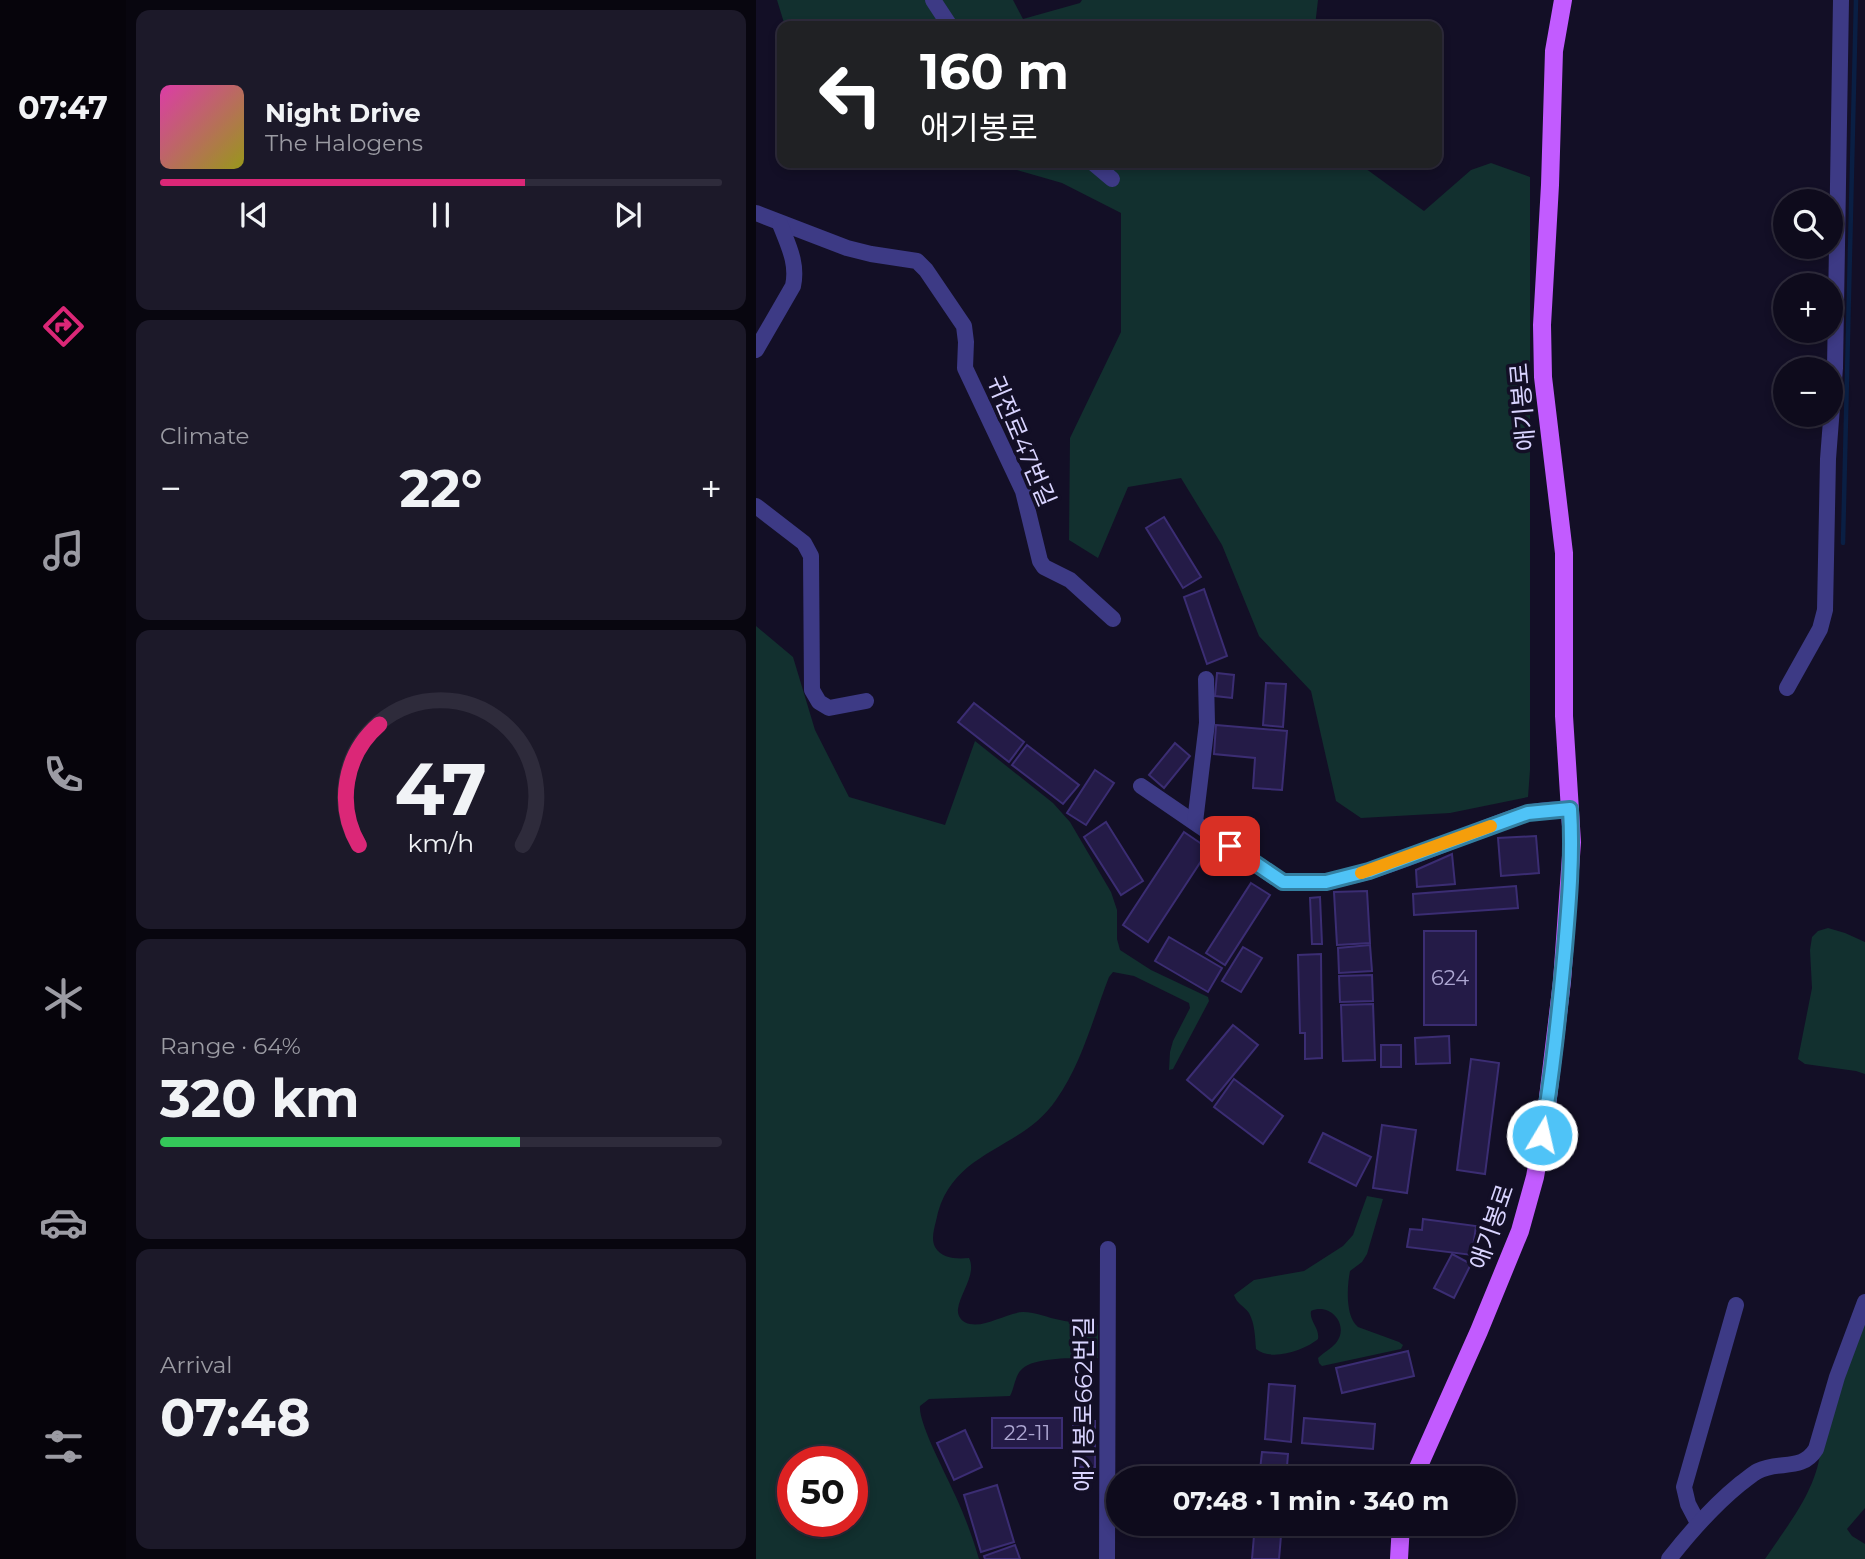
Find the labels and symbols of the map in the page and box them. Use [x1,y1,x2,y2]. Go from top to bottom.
street label: 애기봉로 [1504,362,1541,452]
street label: 귀전로47번길 [981,371,1062,511]
pin [1200,816,1260,876]
house number: 624 [1431,965,1469,990]
position arrow [1505,1098,1579,1172]
street label: 애기봉로 [1463,1180,1520,1273]
street label: 애기봉로662번길 [1069,1316,1098,1492]
house number: 22-11 [1004,1420,1050,1445]
speed limit sign: 50 [777,1446,868,1537]

